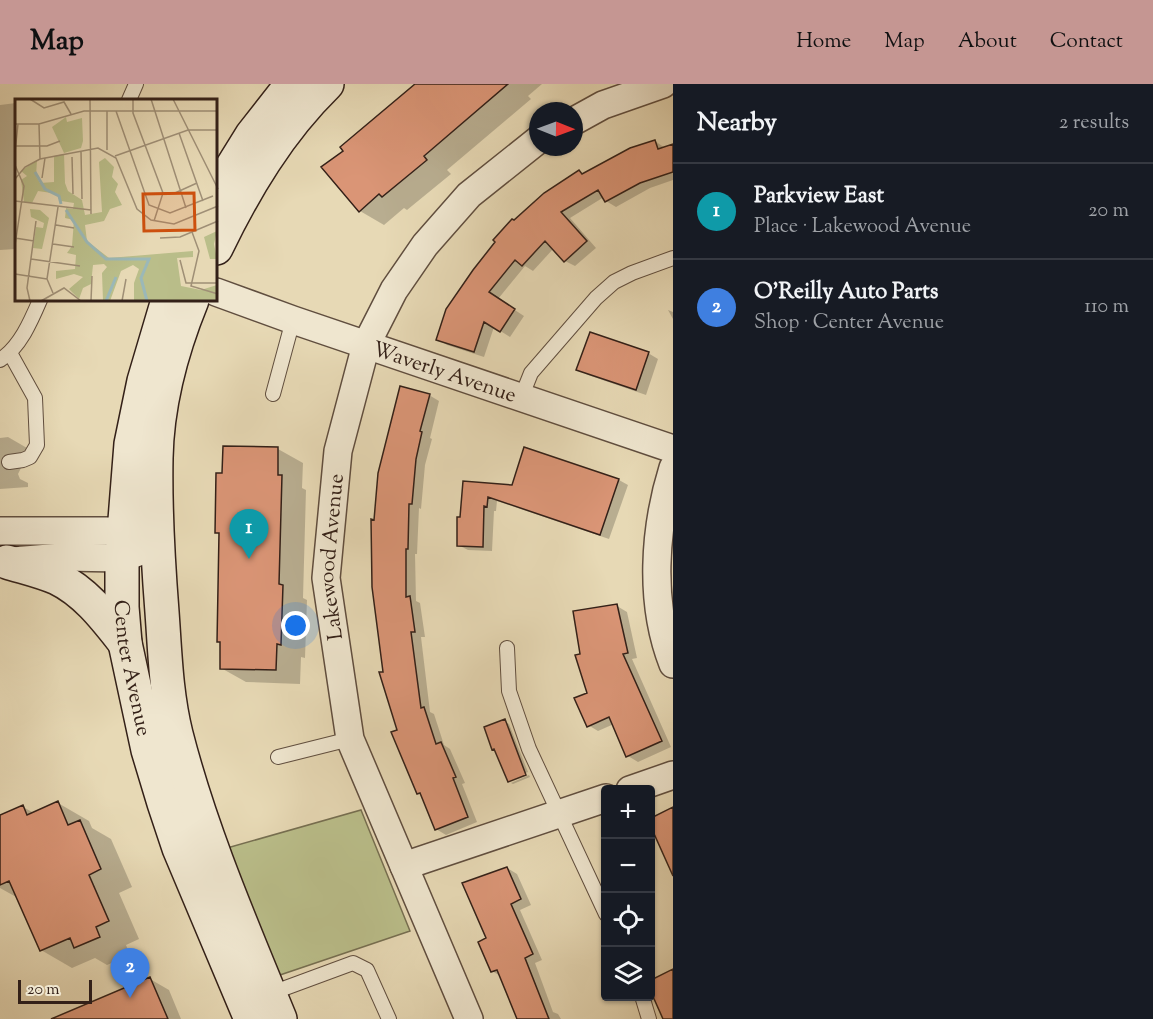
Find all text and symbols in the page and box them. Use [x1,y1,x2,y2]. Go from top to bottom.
text: Map [30,22,84,62]
text: Home [796,27,851,57]
text: Map [884,27,925,57]
text: About [958,27,1017,57]
text: Contact [1050,27,1123,57]
inset map [15,99,218,302]
north arrow [529,102,583,156]
text: Nearby [697,105,777,142]
text: 2 results [1059,109,1129,138]
text: Parkview East [754,181,884,213]
text: 1 [713,197,720,226]
text: 20 m [1088,197,1129,226]
text: Place · Lakewood Avenue [754,213,971,242]
text: O'Reilly Auto Parts [754,277,938,309]
text: 2 [712,293,721,322]
text: 110 m [1084,293,1129,322]
text: Shop · Center Avenue [754,309,944,338]
street label: Waverly Avenue [368,335,520,412]
street label: Lakewood Avenue [313,472,353,642]
pin: 1 [230,510,268,559]
street label: Center Avenue [104,599,158,739]
your location [281,611,310,640]
map controls [601,785,655,1001]
button: + [601,785,655,839]
button: − [601,839,655,893]
button: locate [601,893,655,947]
button: layers [601,947,655,1001]
pin: 2 [110,948,150,998]
scale bar [18,977,92,1004]
text: 20 m [27,979,60,1002]

